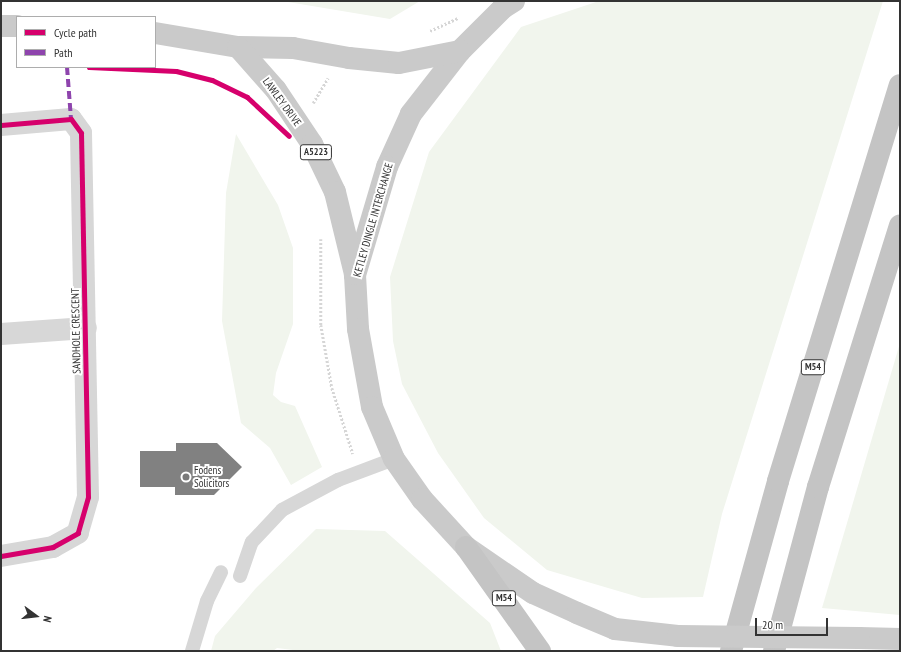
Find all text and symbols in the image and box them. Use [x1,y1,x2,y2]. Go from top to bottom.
legend [16,16,156,68]
text: Cycle path [54,25,97,40]
text: Path [54,45,72,60]
street label: LAWLEY DRIVE [260,75,304,129]
road number: A5223 [299,144,333,160]
street label: KETLEY DINGLE INTERCHANGE [350,161,396,279]
street label: SANDHOLE CRESCENT [69,288,83,374]
road number: M54 [800,359,826,375]
place label: Fodens Solicitors [194,464,229,490]
marker: Fodens Solicitors [181,472,191,482]
road number: M54 [491,590,517,606]
north arrow [16,596,56,636]
scale bar [757,610,830,636]
text: N [40,614,55,624]
text: 20 m [762,617,783,632]

